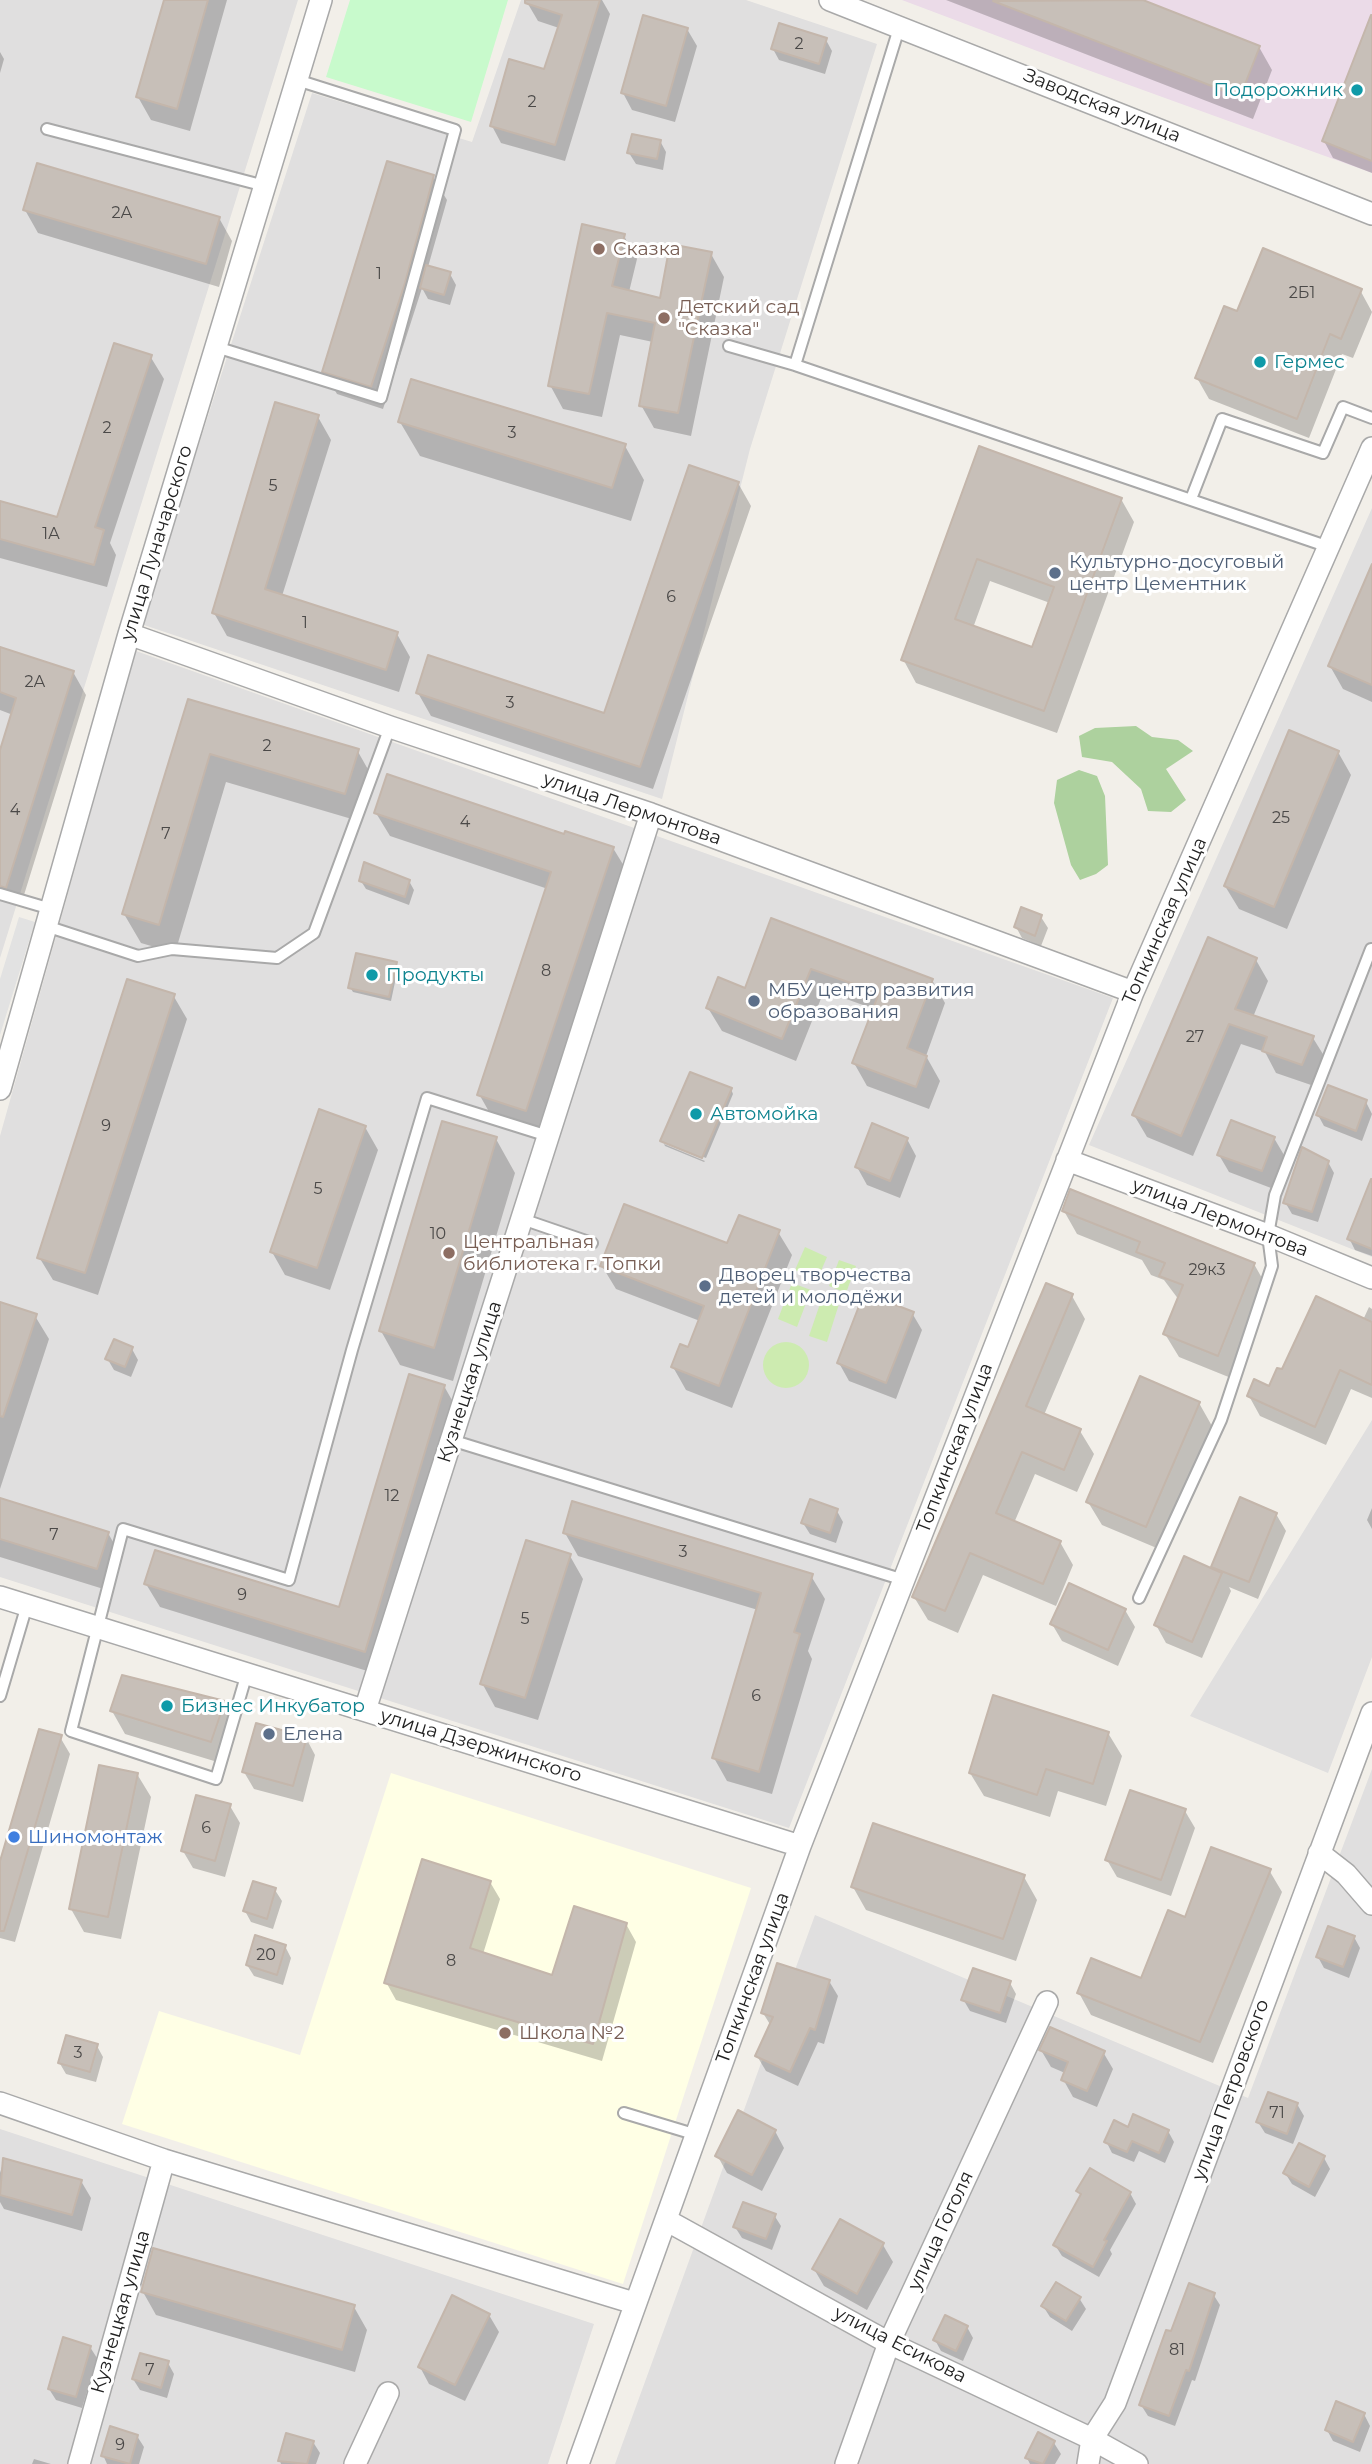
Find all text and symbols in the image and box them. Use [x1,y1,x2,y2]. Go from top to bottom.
house number: 2 [794,34,804,54]
street label: Заводская улица [1020,64,1184,148]
place label: Подорожник [1213,79,1343,101]
marker: Подорожник [1349,82,1365,98]
house number: 2 [527,92,537,112]
house number: 2А [112,203,132,223]
place label: Сказка [613,238,681,260]
marker: Сказка [591,241,607,257]
house number: 1 [376,264,382,284]
house number: 2Б1 [1289,283,1315,303]
place label: Детский сад "Сказка" [678,296,800,340]
marker: Детский сад "Сказка" [656,310,672,326]
place label: Гермес [1274,351,1345,373]
marker: Гермес [1252,354,1268,370]
house number: 2 [102,418,112,438]
house number: 3 [507,423,517,443]
street label: улица Луначарского [116,442,198,644]
house number: 5 [268,476,278,496]
house number: 1А [42,524,60,544]
place label: Культурно-досуговый центр Цементник [1069,551,1284,595]
marker: Культурно-досуговый центр Цементник [1047,565,1063,581]
house number: 6 [666,587,676,607]
house number: 1 [302,613,308,633]
house number: 2А [25,672,45,692]
house number: 3 [505,693,515,713]
house number: 2 [262,736,272,756]
street label: улица Лермонтова [540,768,724,850]
house number: 4 [10,800,20,820]
house number: 25 [1272,808,1290,828]
house number: 4 [460,812,470,832]
house number: 7 [161,824,171,844]
street label: Топкинская улица [1118,834,1212,1008]
house number: 8 [541,961,551,981]
place label: Продукты [386,964,484,986]
marker: Продукты [364,967,380,983]
place label: МБУ центр развития образования [768,979,975,1023]
marker: МБУ центр развития образования [746,993,762,1009]
house number: 27 [1186,1027,1204,1047]
place label: Автомойка [710,1103,818,1125]
marker: Автомойка [688,1106,704,1122]
house number: 9 [101,1116,111,1136]
street label: улица Лермонтова [1129,1174,1311,1262]
house number: 5 [313,1179,323,1199]
house number: 10 [430,1224,446,1244]
place label: Центральная библиотека г. Топки [463,1231,661,1275]
marker: Центральная библиотека г. Топки [441,1245,457,1261]
house number: 29к3 [1188,1260,1226,1280]
place label: Дворец творчества детей и молодёжи [719,1264,911,1308]
marker: Дворец творчества детей и молодёжи [697,1278,713,1294]
street label: Кузнецкая улица [433,1298,507,1466]
street label: Топкинская улица [912,1360,998,1536]
house number: 12 [385,1486,399,1506]
house number: 7 [49,1525,59,1545]
house number: 3 [678,1542,688,1562]
house number: 9 [237,1585,247,1605]
house number: 5 [520,1609,530,1629]
house number: 6 [751,1686,761,1706]
place label: Бизнес Инкубатор [181,1695,365,1717]
marker: Бизнес Инкубатор [159,1698,175,1714]
street label: улица Дзержинского [377,1704,585,1788]
place label: Елена [283,1723,343,1745]
marker: Елена [261,1726,277,1742]
house number: 6 [201,1818,211,1838]
place label: Шиномонтаж [28,1826,162,1848]
marker: Шиномонтаж [6,1829,22,1845]
street label: Топкинская улица [711,1889,795,2067]
house number: 20 [256,1945,276,1965]
house number: 8 [446,1951,456,1971]
street label: улица Петровского [1188,1996,1274,2184]
place label: Школа №2 [519,2022,625,2044]
marker: Школа №2 [497,2025,513,2041]
house number: 3 [73,2043,83,2063]
house number: 71 [1269,2103,1285,2123]
street label: улица Гоголя [903,2168,979,2294]
street label: Кузнецкая улица [87,2228,155,2396]
street label: улица Есикова [830,2302,970,2388]
house number: 81 [1169,2340,1185,2360]
house number: 7 [145,2360,155,2380]
house number: 9 [115,2435,125,2455]

